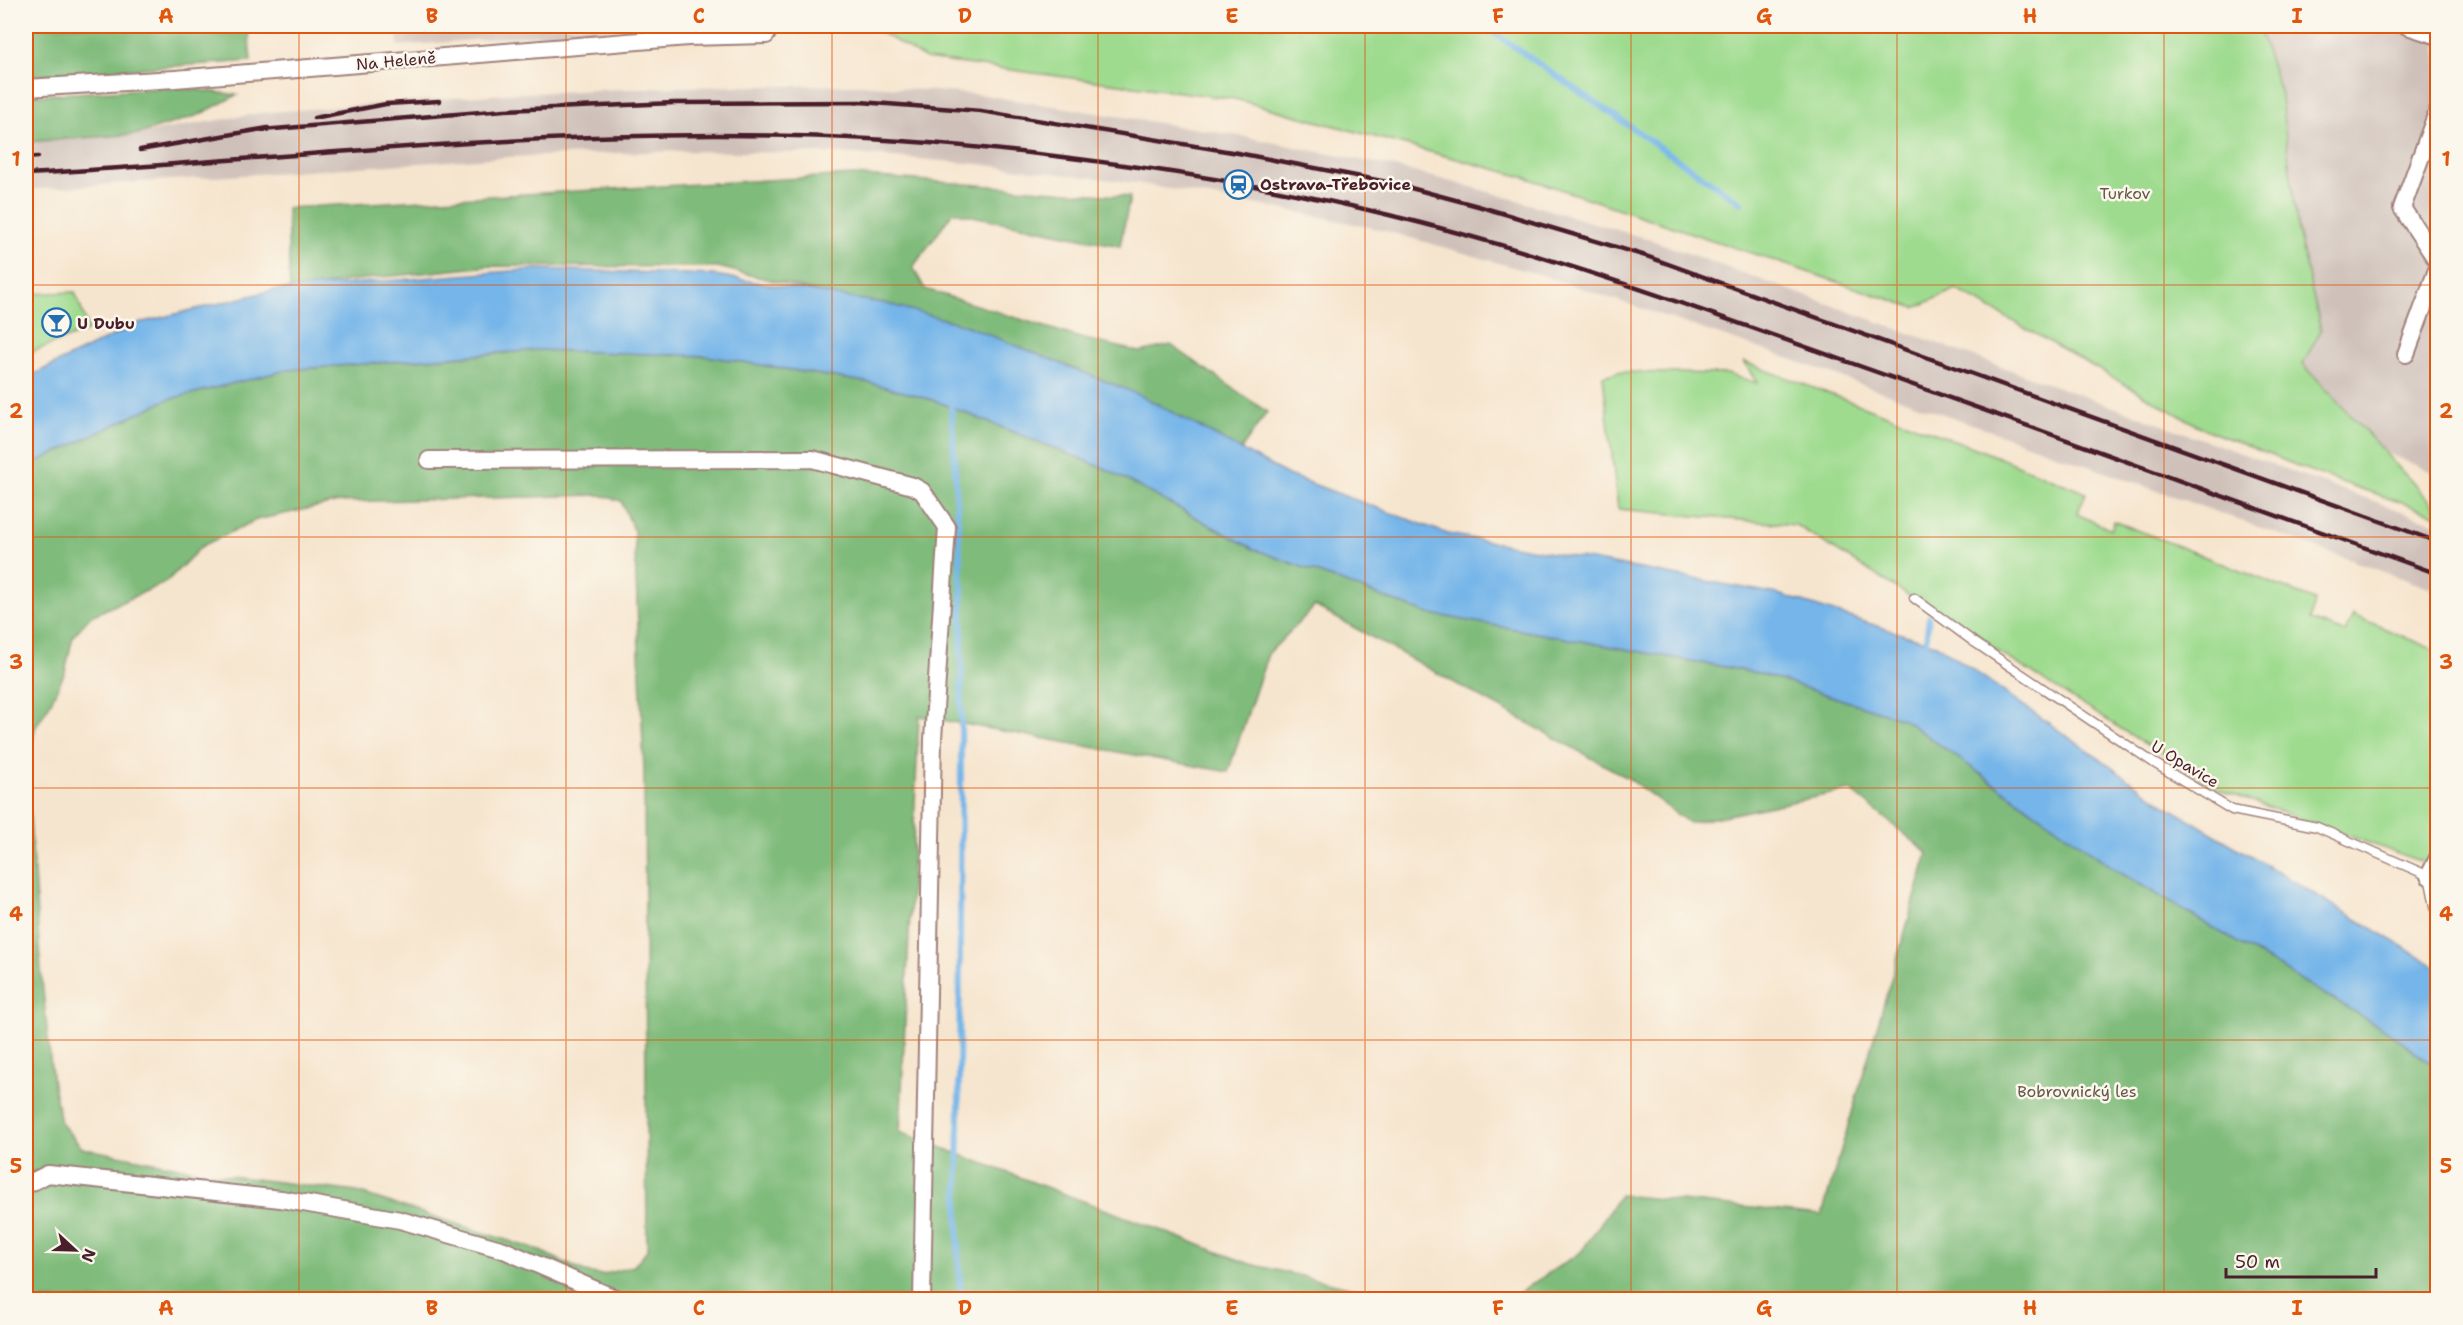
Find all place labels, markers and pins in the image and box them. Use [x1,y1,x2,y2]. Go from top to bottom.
station icon: Ostrava-Třebovice [1223,168,1255,200]
place label: Ostrava-Třebovice [1260,174,1412,195]
bar icon: U Dubu [40,307,72,339]
place label: U Dubu [77,313,135,334]

